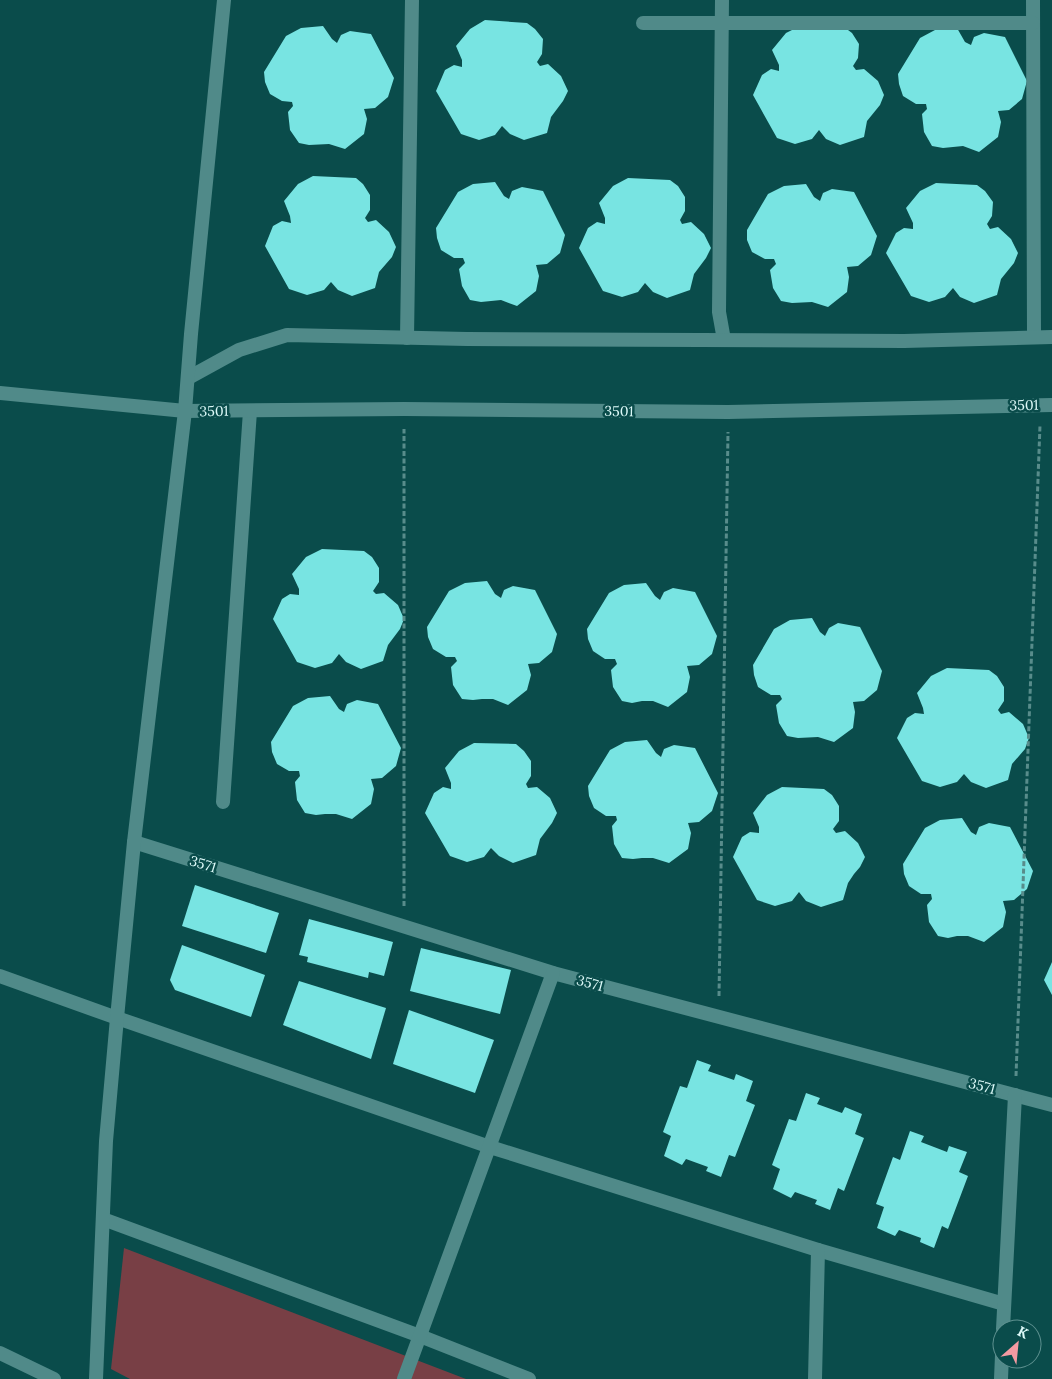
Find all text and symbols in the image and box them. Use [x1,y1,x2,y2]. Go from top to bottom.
street label: 3501 [1009,396,1039,414]
street label: 3501 [199,402,229,420]
street label: 3501 [604,402,634,420]
street label: 3571 [187,851,219,877]
street label: 3571 [575,971,605,995]
street label: 3571 [967,1074,997,1098]
north arrow [992,1319,1042,1369]
text: K [1014,1322,1031,1343]

